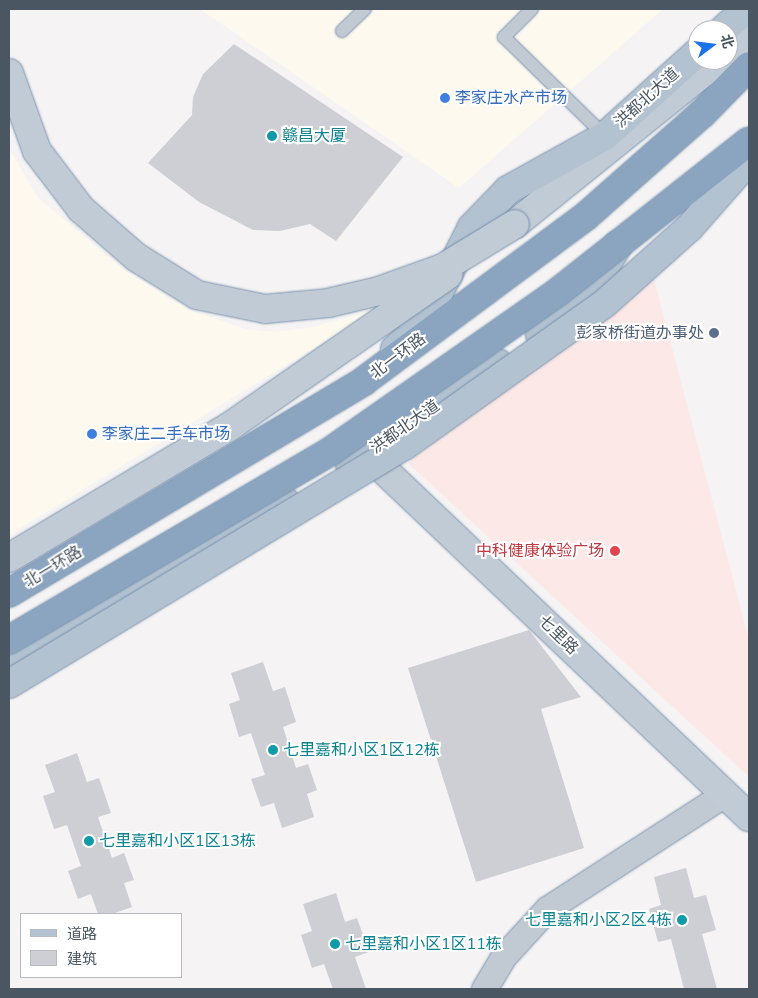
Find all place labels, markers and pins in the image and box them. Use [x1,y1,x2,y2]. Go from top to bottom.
place label: 李家庄水产市场 [455,88,567,108]
marker: 李家庄水产市场 [439,92,451,104]
place label: 赣昌大厦 [282,126,346,146]
marker: 赣昌大厦 [266,130,278,142]
place label: 彭家桥街道办事处 [576,323,704,343]
marker: 彭家桥街道办事处 [708,327,720,339]
place label: 李家庄二手车市场 [102,424,230,444]
marker: 李家庄二手车市场 [86,428,98,440]
place label: 中科健康体验广场 [476,541,604,561]
marker: 中科健康体验广场 [608,544,622,558]
place label: 七里嘉和小区1区12栋 [283,740,440,760]
marker: 七里嘉和小区1区12栋 [267,744,279,756]
place label: 七里嘉和小区1区13栋 [99,831,256,851]
marker: 七里嘉和小区1区13栋 [83,835,95,847]
place label: 七里嘉和小区2区4栋 [525,910,672,930]
marker: 七里嘉和小区2区4栋 [676,914,688,926]
place label: 七里嘉和小区1区11栋 [345,934,502,954]
marker: 七里嘉和小区1区11栋 [329,938,341,950]

